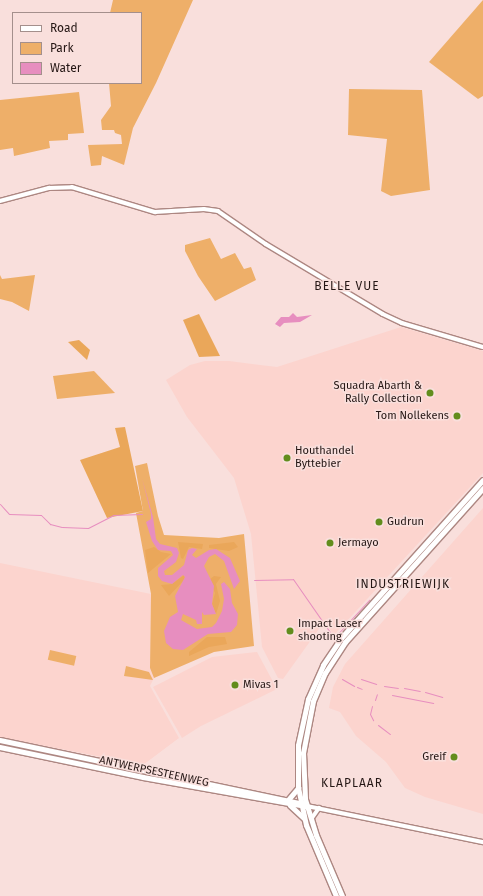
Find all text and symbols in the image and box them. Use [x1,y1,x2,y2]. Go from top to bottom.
legend [12,12,142,84]
text: Road [50,21,78,35]
text: Park [50,41,74,55]
text: Water [50,61,81,75]
district label: BELLE VUE [314,280,380,294]
place label: Squadra Abarth & Rally Collection [333,380,422,406]
marker: Squadra Abarth & Rally Collection [425,388,435,398]
place label: Tom Nollekens [376,409,449,423]
marker: Tom Nollekens [452,411,462,421]
place label: Houthandel Byttebier [295,445,354,471]
marker: Houthandel Byttebier [282,453,292,463]
place label: Gudrun [387,515,424,529]
marker: Gudrun [374,517,384,527]
place label: Jermayo [338,536,379,550]
marker: Jermayo [325,538,335,548]
district label: INDUSTRIEWIJK [356,578,450,592]
place label: Impact Laser shooting [298,618,362,644]
marker: Impact Laser shooting [285,626,295,636]
place label: Mivas 1 [243,678,279,692]
marker: Mivas 1 [230,680,240,690]
place label: Greif [422,750,446,764]
marker: Greif [449,752,459,762]
street label: ANTWERPSESTEENWEG [98,754,210,790]
district label: KLAPLAAR [321,777,383,791]

